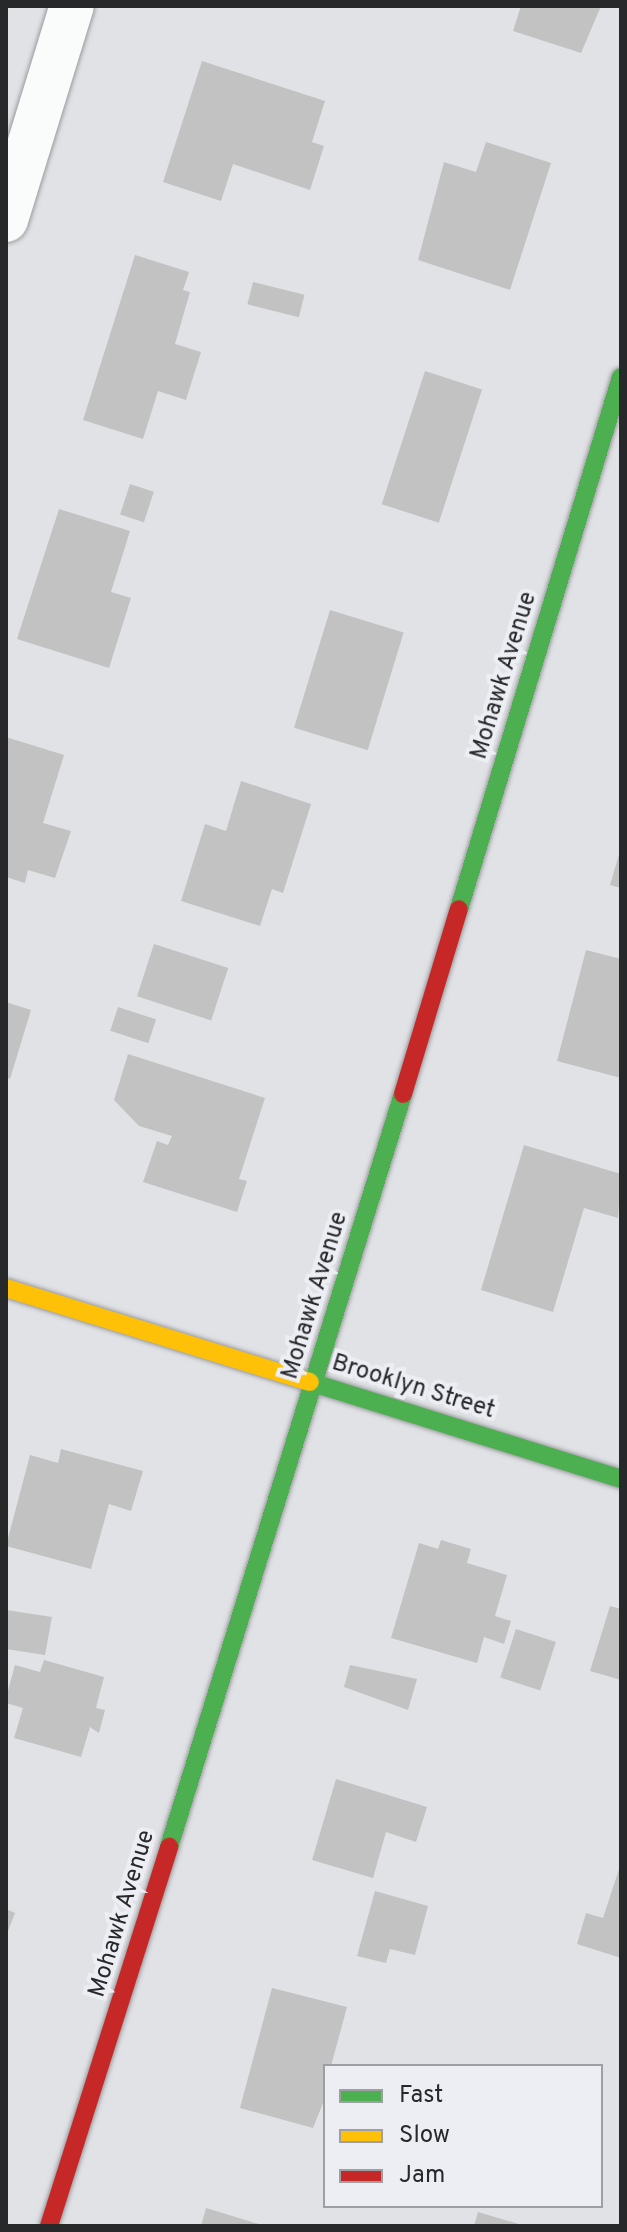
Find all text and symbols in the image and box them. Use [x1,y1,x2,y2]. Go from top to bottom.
street label: Mohawk Avenue [466,588,544,764]
street label: Mohawk Avenue [277,1208,355,1384]
street label: Brooklyn Street [328,1350,498,1426]
street label: Mohawk Avenue [84,1826,162,2002]
legend [323,2064,603,2208]
text: Fast [399,2081,443,2111]
text: Slow [399,2121,450,2151]
text: Jam [399,2161,445,2191]

